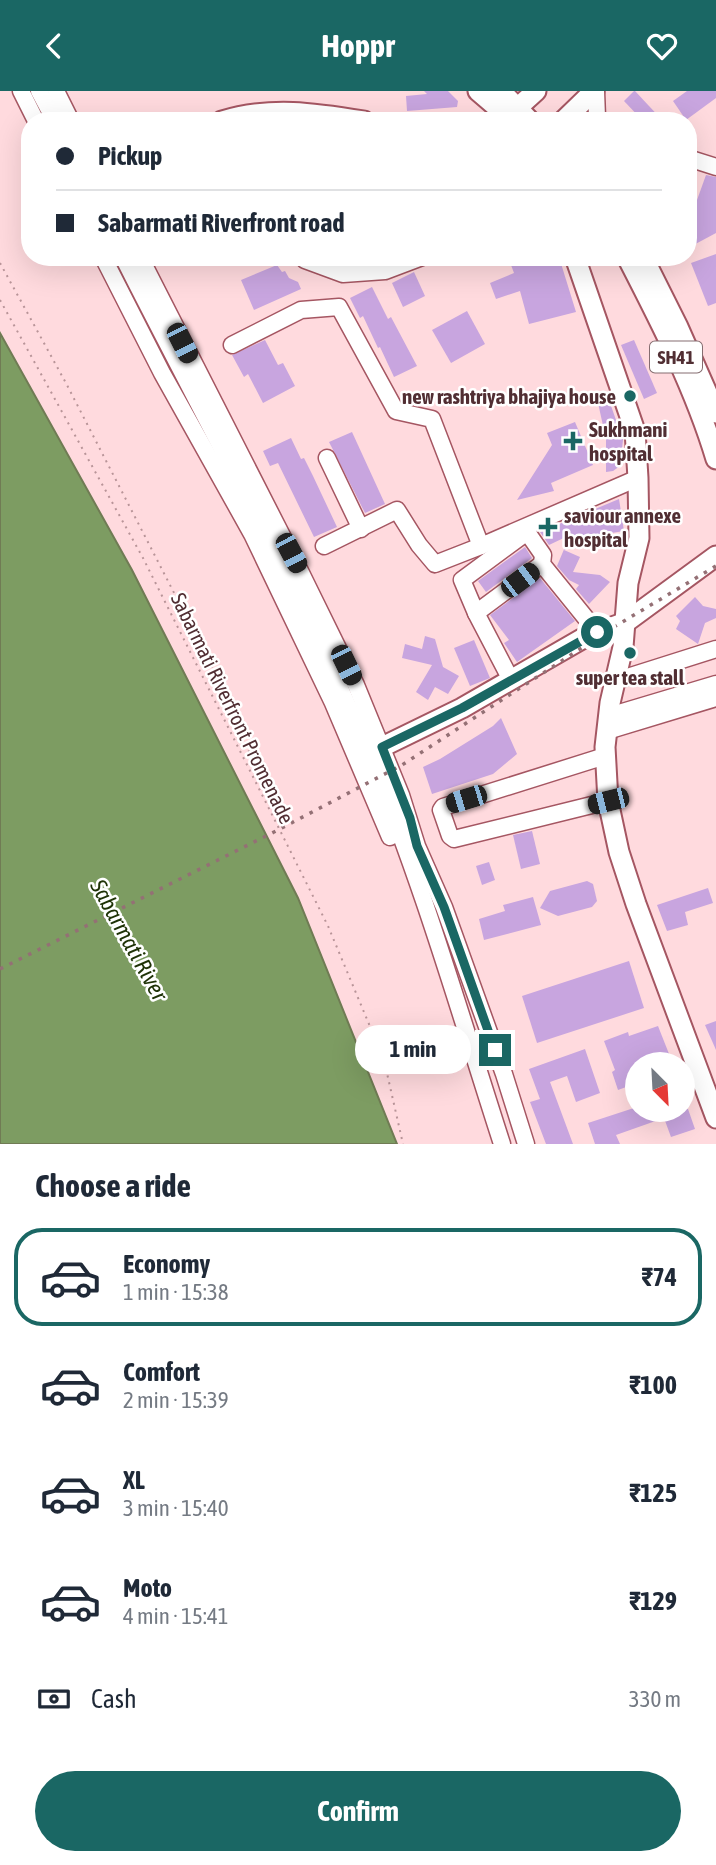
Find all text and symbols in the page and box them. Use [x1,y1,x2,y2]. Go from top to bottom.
icon: back [35,27,73,65]
text: Hoppr [321,27,395,64]
icon: heart [643,27,681,65]
text: Pickup [98,141,162,171]
text: Sabarmati Riverfront road [98,208,345,238]
car [164,320,201,366]
road number: SH41 [650,341,702,373]
place label: new rashtriya bhajiya house [402,384,616,408]
marker: new rashtriya bhajiya house [622,388,638,404]
place label: Sukhmani hospital [589,417,667,465]
marker: Sukhmani hospital [563,431,583,451]
place label: saviour annexe hospital [564,503,681,551]
marker: saviour annexe hospital [538,517,558,537]
car [272,530,311,576]
car [497,559,544,601]
street label: Sabarmati Riverfront Promenade [167,589,299,827]
route start [581,616,613,648]
car [328,642,365,688]
marker: super tea stall [622,645,638,661]
place label: super tea stall [576,665,685,689]
car [443,783,490,815]
car [586,786,631,816]
water label: Sabarmati River [85,874,174,1006]
callout: 1 min [355,1025,470,1075]
route end [479,1034,511,1066]
text: 1 min [390,1036,436,1062]
north arrow [625,1052,695,1122]
map controls [625,1052,695,1122]
text: Choose a ride [35,1167,191,1204]
icon: car [39,1246,102,1309]
text: Economy [123,1249,210,1279]
text: ₹74 [641,1262,677,1292]
text: 1 min · 15:38 [123,1279,229,1305]
icon: car [39,1354,102,1417]
text: Comfort [123,1357,200,1387]
text: ₹100 [629,1370,677,1400]
text: 2 min · 15:39 [123,1387,229,1413]
icon: car [39,1462,102,1525]
text: XL [123,1465,145,1495]
text: ₹125 [629,1478,677,1508]
text: 3 min · 15:40 [123,1495,229,1521]
icon: car [39,1570,102,1633]
text: Moto [123,1573,172,1603]
text: ₹129 [629,1586,677,1616]
text: 4 min · 15:41 [123,1603,229,1629]
icon: cash [35,1680,73,1718]
text: Cash [91,1684,137,1714]
text: 330 m [629,1686,681,1712]
button: Confirm [35,1771,681,1851]

